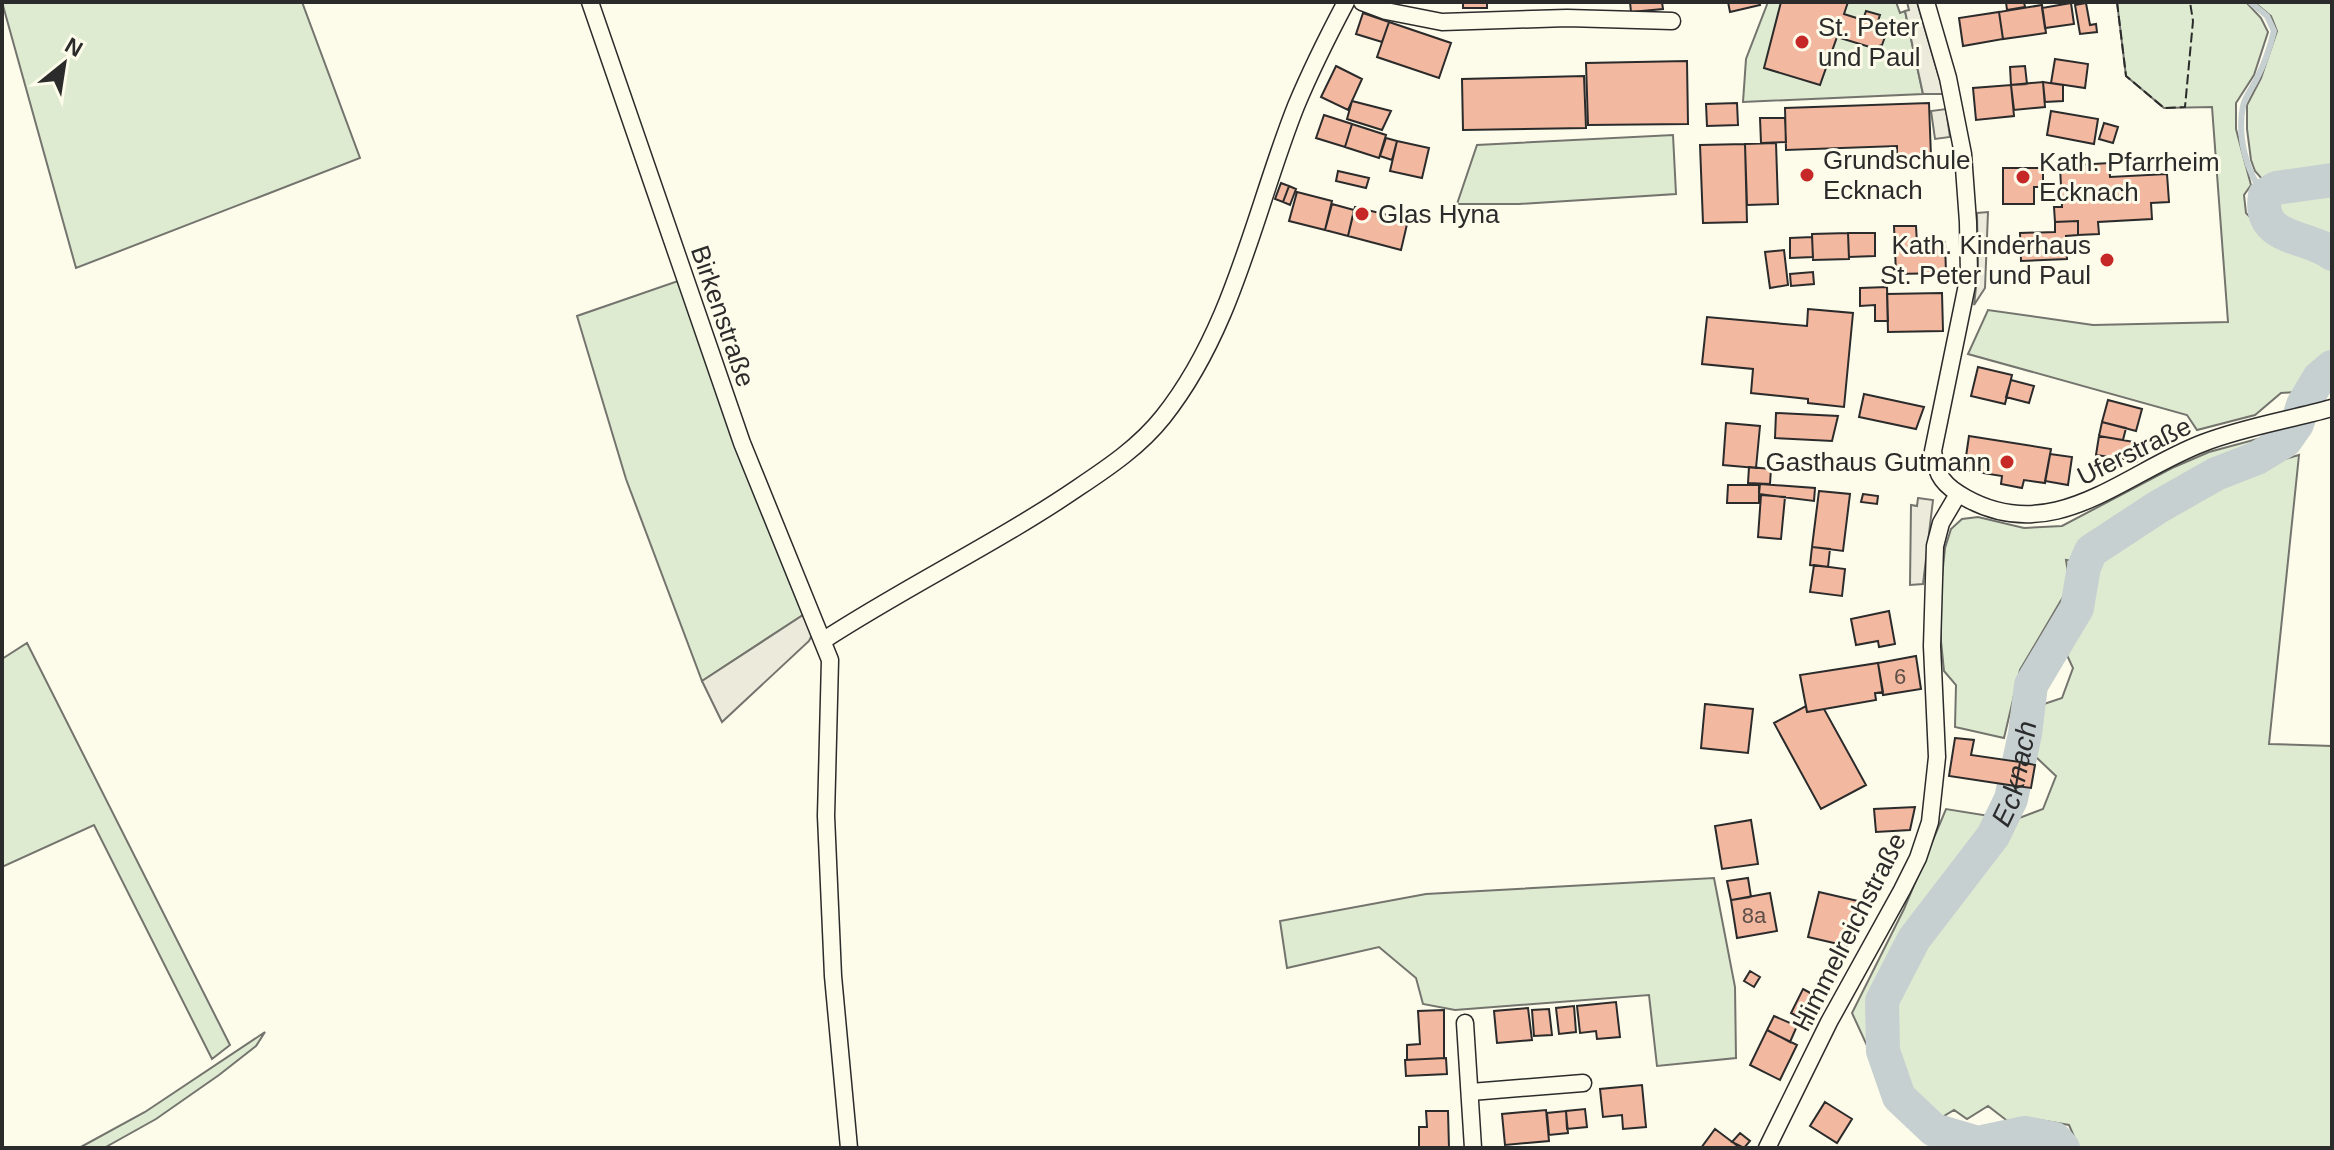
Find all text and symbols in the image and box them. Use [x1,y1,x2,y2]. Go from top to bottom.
place label: St. Peter und Paul [1818,12,1921,72]
north arrow [24,24,104,104]
text: N [61,32,87,62]
marker: St. Peter und Paul [1793,33,1811,51]
place label: Grundschule Ecknach [1823,145,1970,205]
place label: Kath. Pfarrheim Ecknach [2039,147,2220,207]
marker: Grundschule Ecknach [1798,166,1816,184]
marker: Kath. Pfarrheim Ecknach [2014,168,2032,186]
place label: Glas Hyna [1378,199,1500,229]
marker: Glas Hyna [1353,205,1371,223]
place label: Kath. Kinderhaus St. Peter und Paul [1880,230,2091,290]
street label: Birkenstraße [685,241,761,391]
marker: Kath. Kinderhaus St. Peter und Paul [2098,251,2116,269]
street label: Uferstraße [2072,411,2196,491]
place label: Gasthaus Gutmann [1766,447,1991,477]
marker: Gasthaus Gutmann [1998,453,2016,471]
house number: 6 [1894,664,1906,689]
water label: Ecknach [1985,719,2042,831]
street label: Himmelreichstraße [1786,828,1912,1036]
house number: 8a [1742,903,1767,928]

